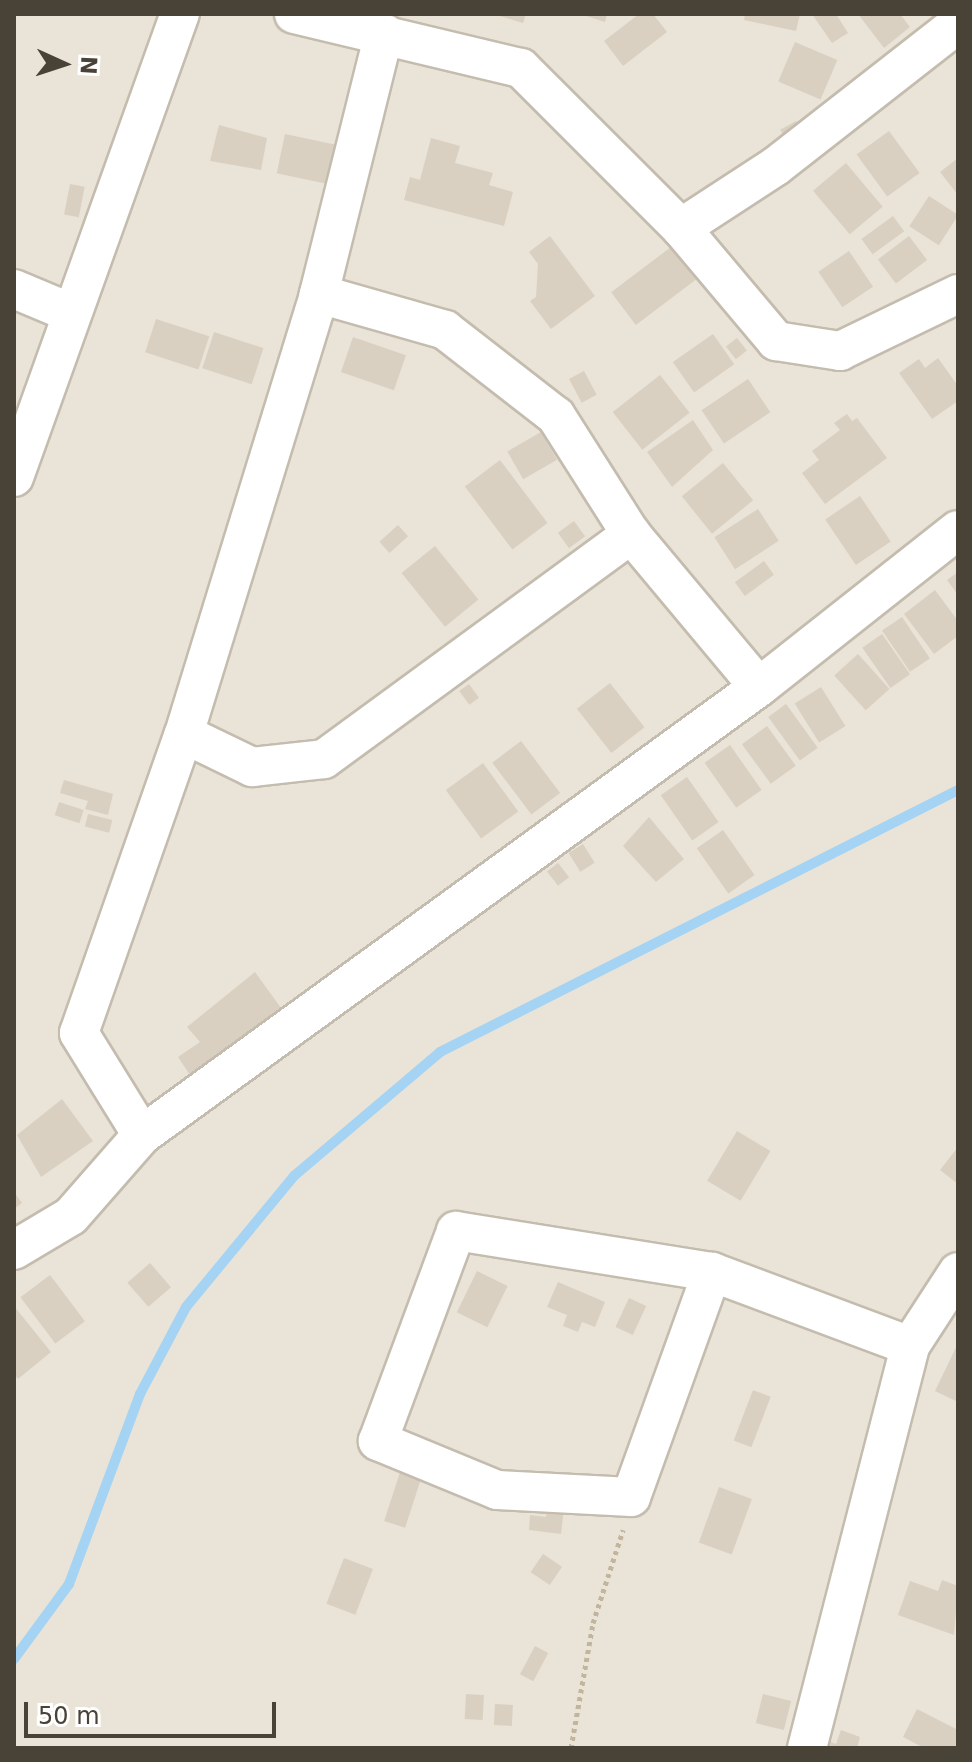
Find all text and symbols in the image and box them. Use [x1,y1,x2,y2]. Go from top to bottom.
north arrow [24,24,104,104]
text: N [76,55,101,75]
scale bar [28,1686,280,1736]
text: 50 m [38,1702,100,1730]

